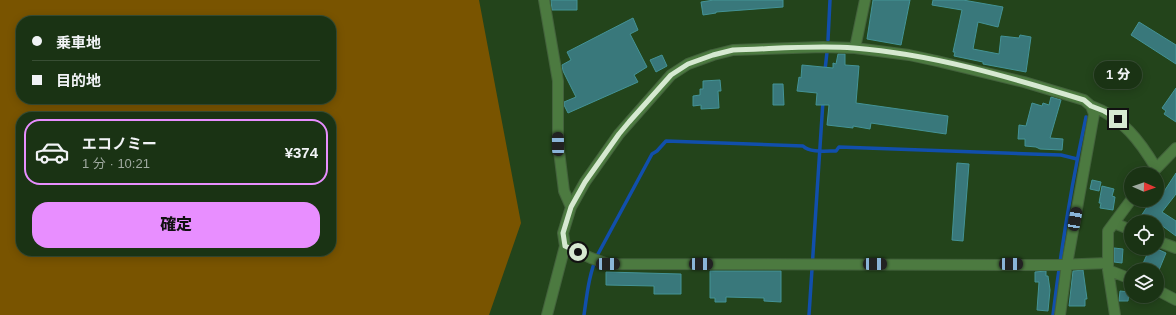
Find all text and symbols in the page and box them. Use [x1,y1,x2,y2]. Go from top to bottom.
text: 乗車地 [56,34,101,51]
callout: 1 分 [1094,61,1142,89]
text: 1 分 [1106,67,1130,82]
text: 目的地 [56,72,101,89]
route end [1109,110,1127,128]
car [552,132,564,156]
icon: car [34,134,70,170]
text: エコノミー [82,135,157,152]
text: ¥374 [285,144,318,161]
text: 1 分 · 10:21 [82,156,150,171]
north arrow [1124,167,1164,207]
map controls [1124,167,1164,303]
button: 確定 [32,202,320,248]
car [1067,206,1083,232]
button: locate [1124,215,1164,255]
route start [569,243,587,261]
car [596,258,620,270]
car [689,258,713,270]
car [863,258,887,270]
car [999,258,1023,270]
button: layers [1124,263,1164,303]

